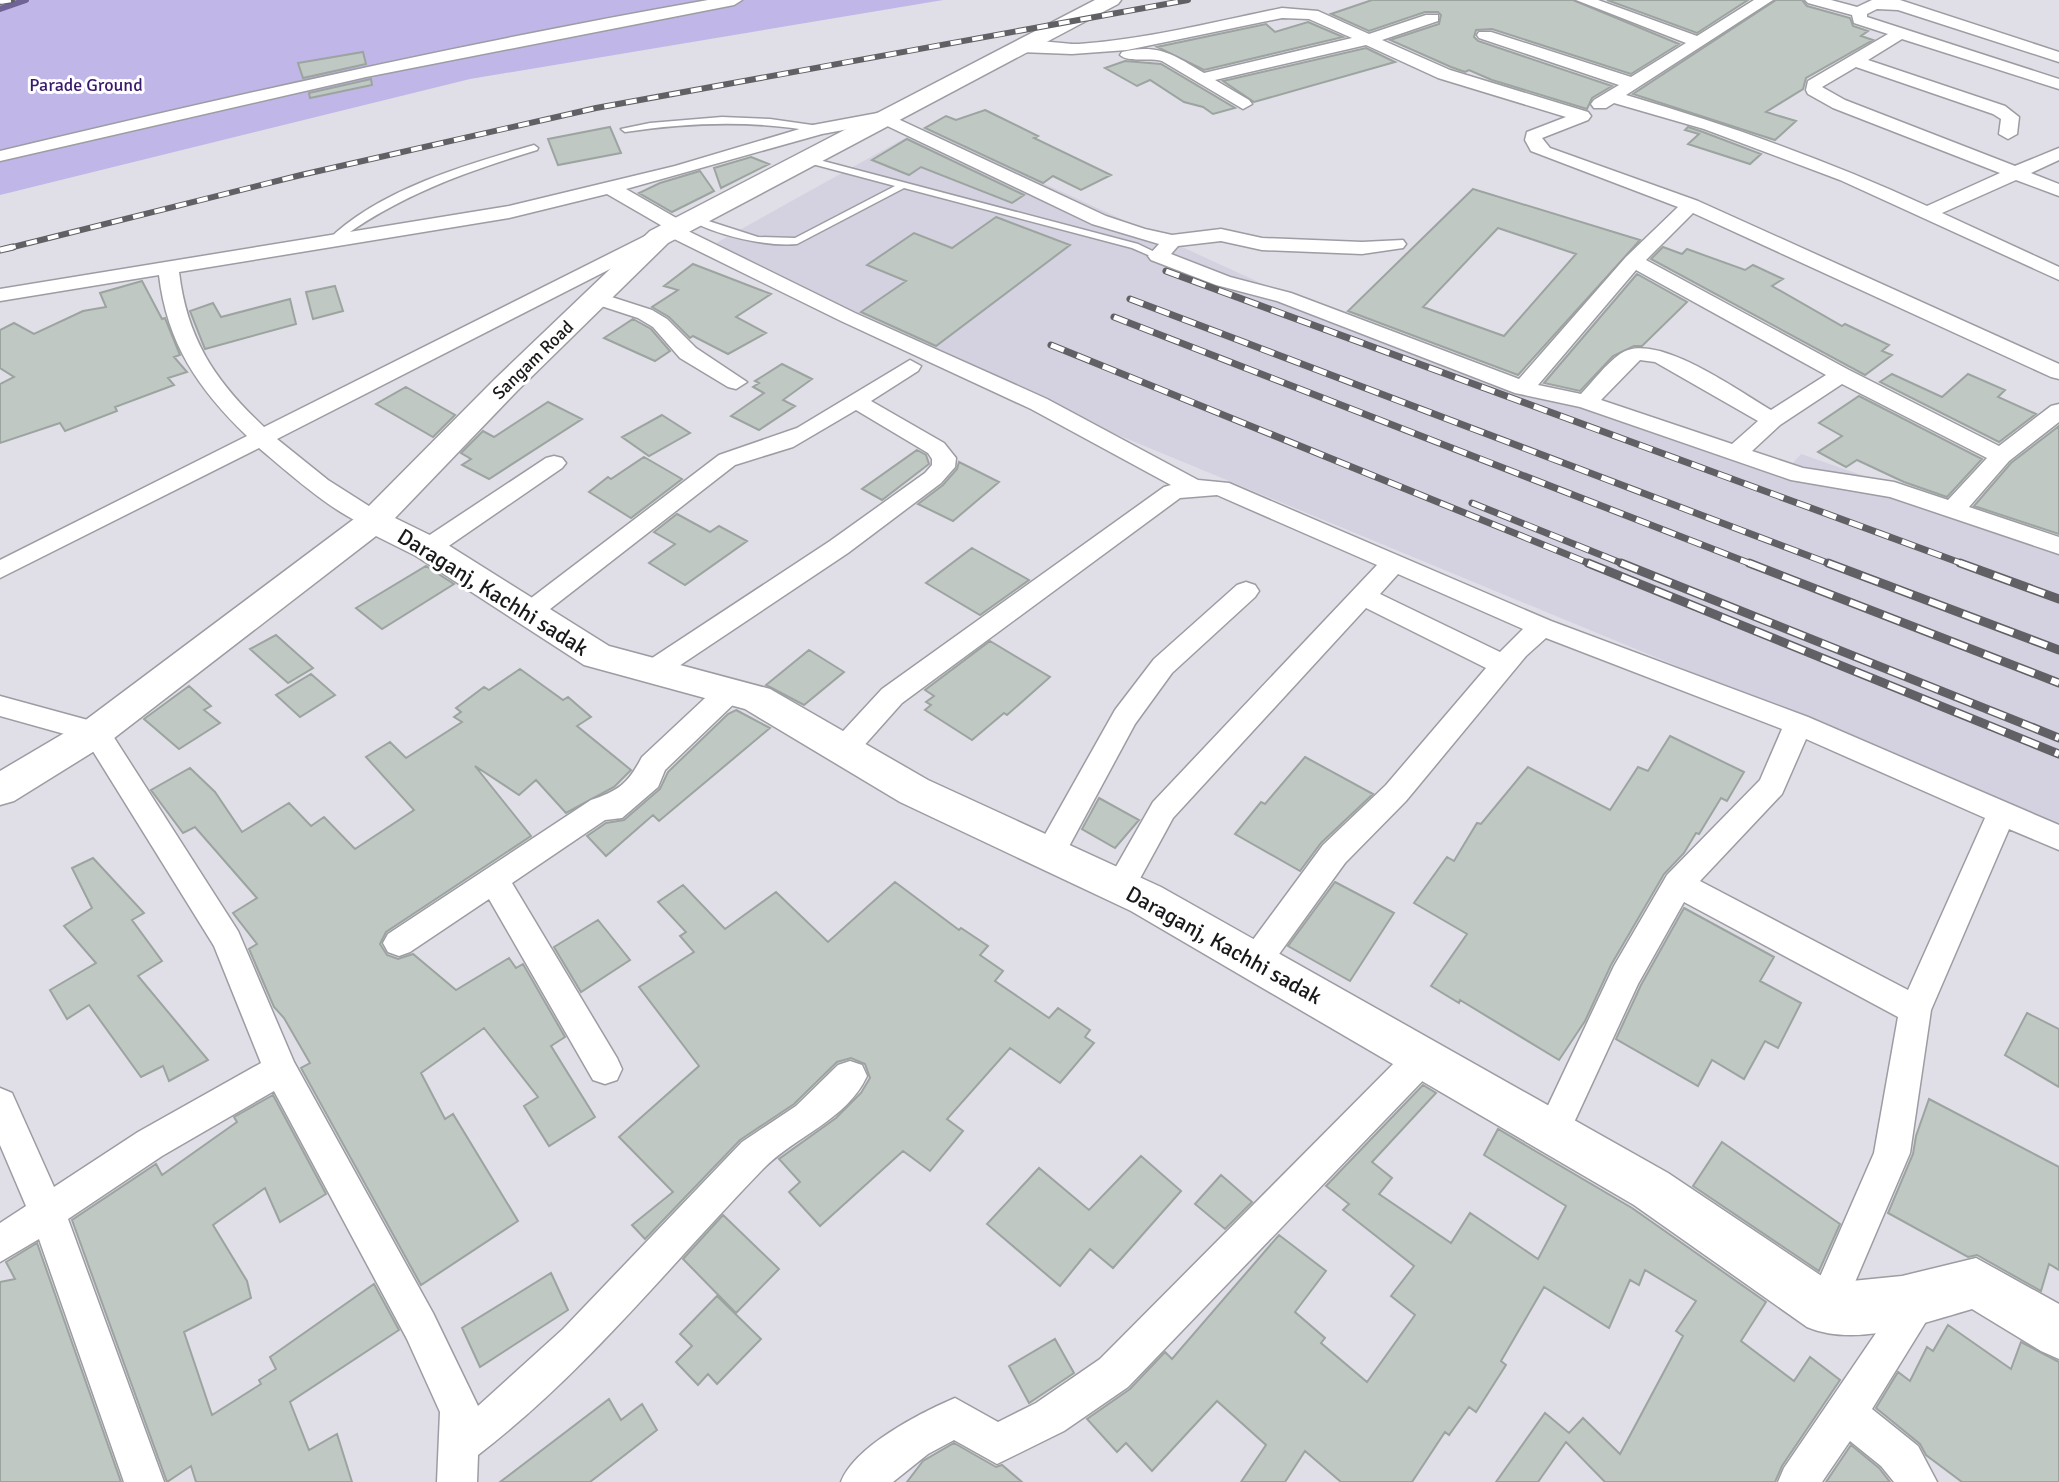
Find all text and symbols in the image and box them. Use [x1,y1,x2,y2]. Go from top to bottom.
park label: Parade Ground [29,74,143,96]
street label: Sangam Road [488,316,578,404]
street label: Daraganj, Kachhi sadak [393,522,593,662]
street label: Daraganj, Kachhi sadak [1121,880,1327,1010]

